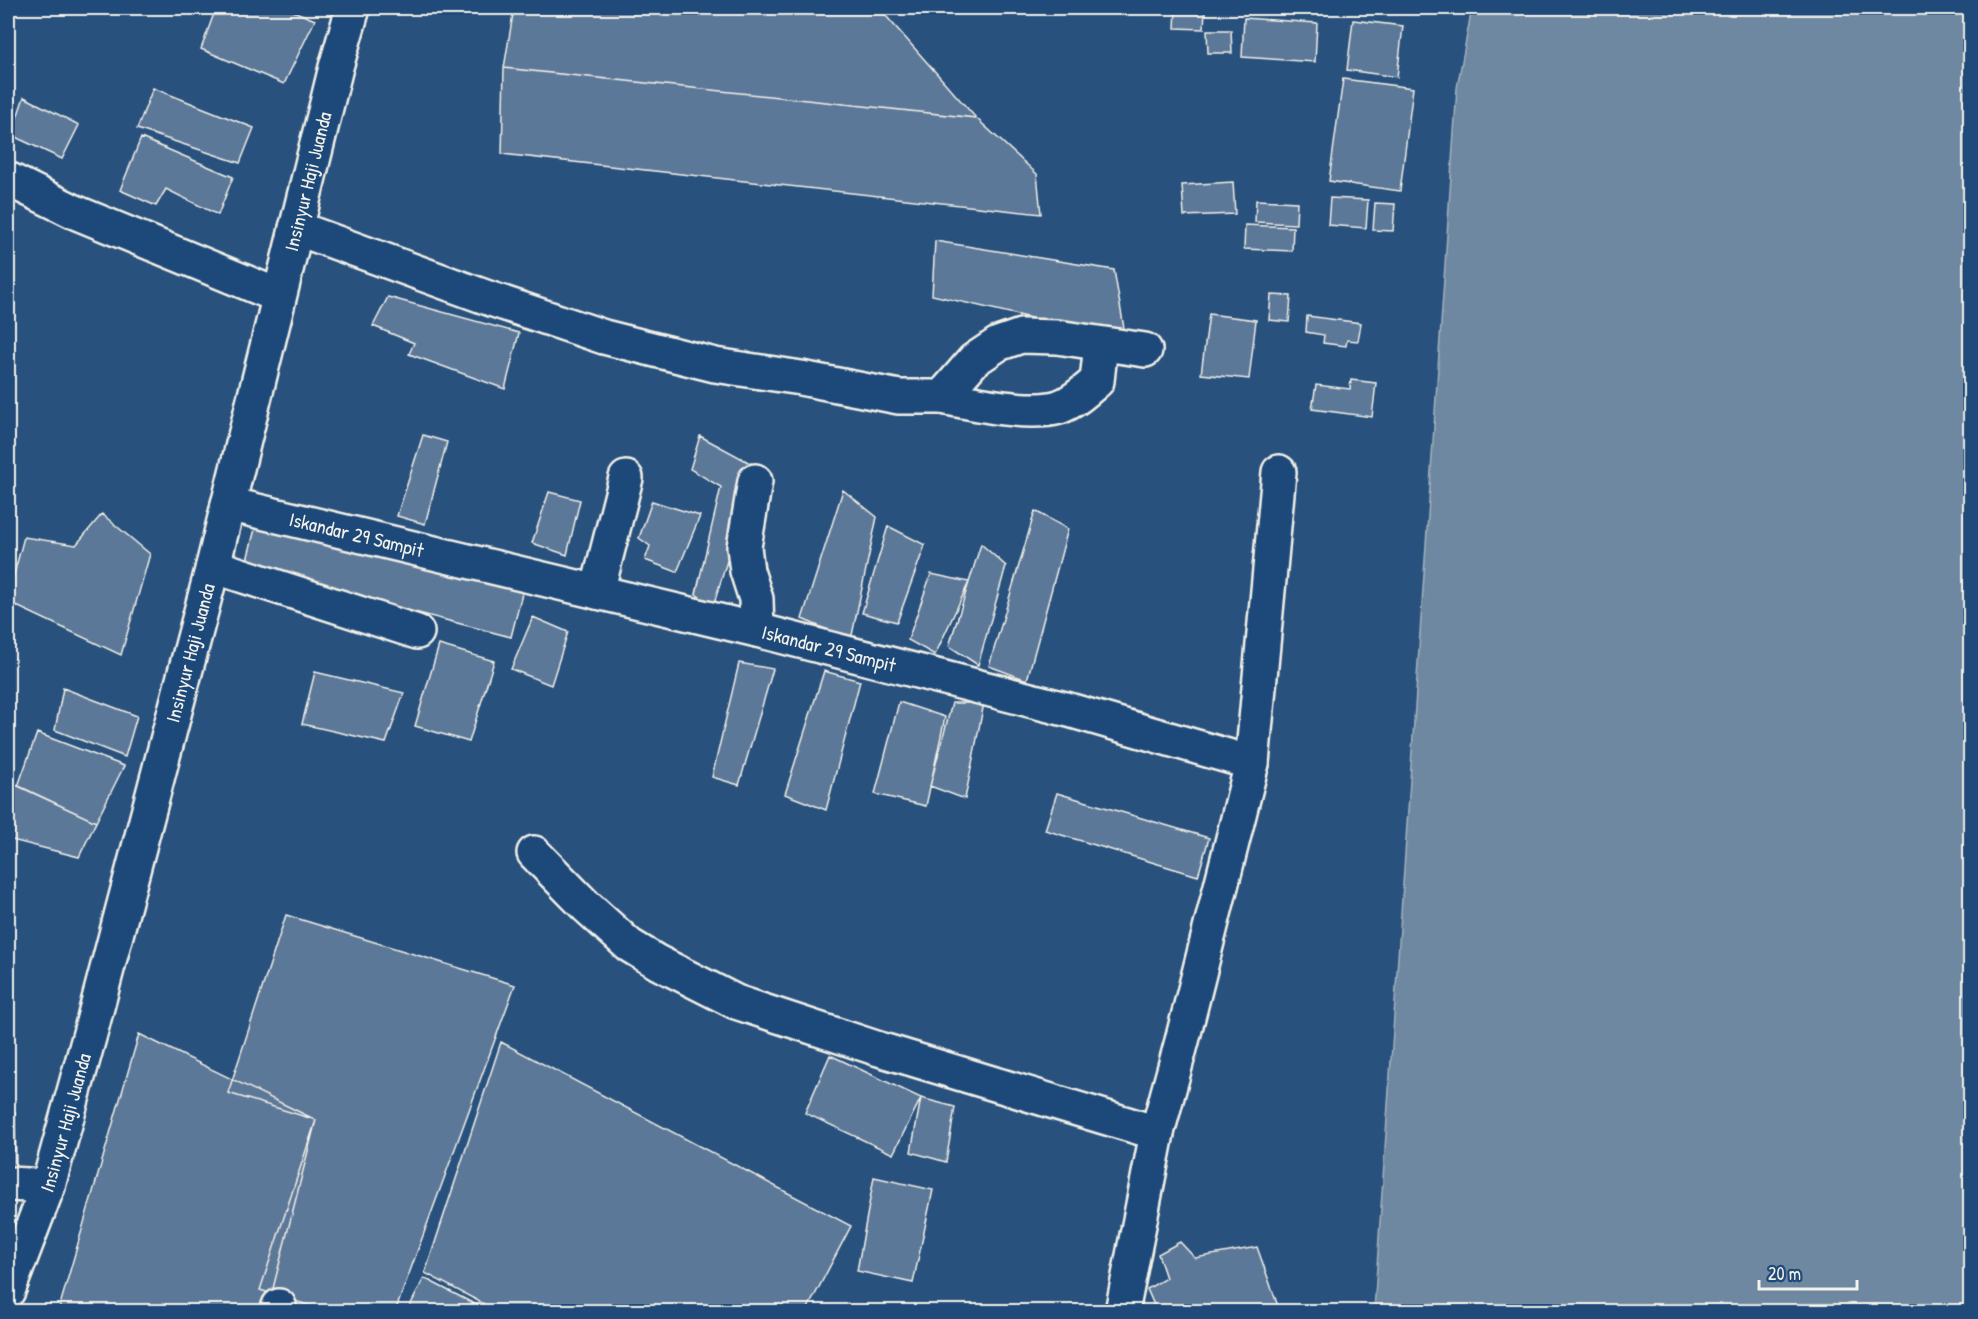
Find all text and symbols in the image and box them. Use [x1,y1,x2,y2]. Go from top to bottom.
street label: Insinyur Haji Juanda [277,109,338,254]
street label: Iskandar 29 Sampit [287,505,428,563]
street label: Insinyur Haji Juanda [158,580,221,725]
street label: Iskandar 29 Sampit [759,618,900,678]
street label: Insinyur Haji Juanda [33,1050,97,1196]
scale bar [1759,1253,1856,1291]
text: 20 m [1768,1261,1801,1286]

